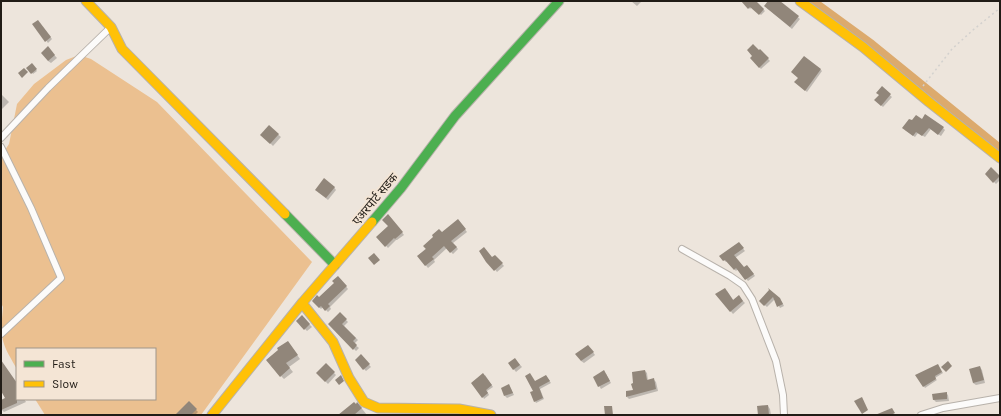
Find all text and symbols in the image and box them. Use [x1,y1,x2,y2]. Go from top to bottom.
street label: एअरपोर्ट सडक [349,169,401,228]
legend [16,348,156,400]
text: Fast [52,357,76,371]
text: Slow [52,377,78,391]

